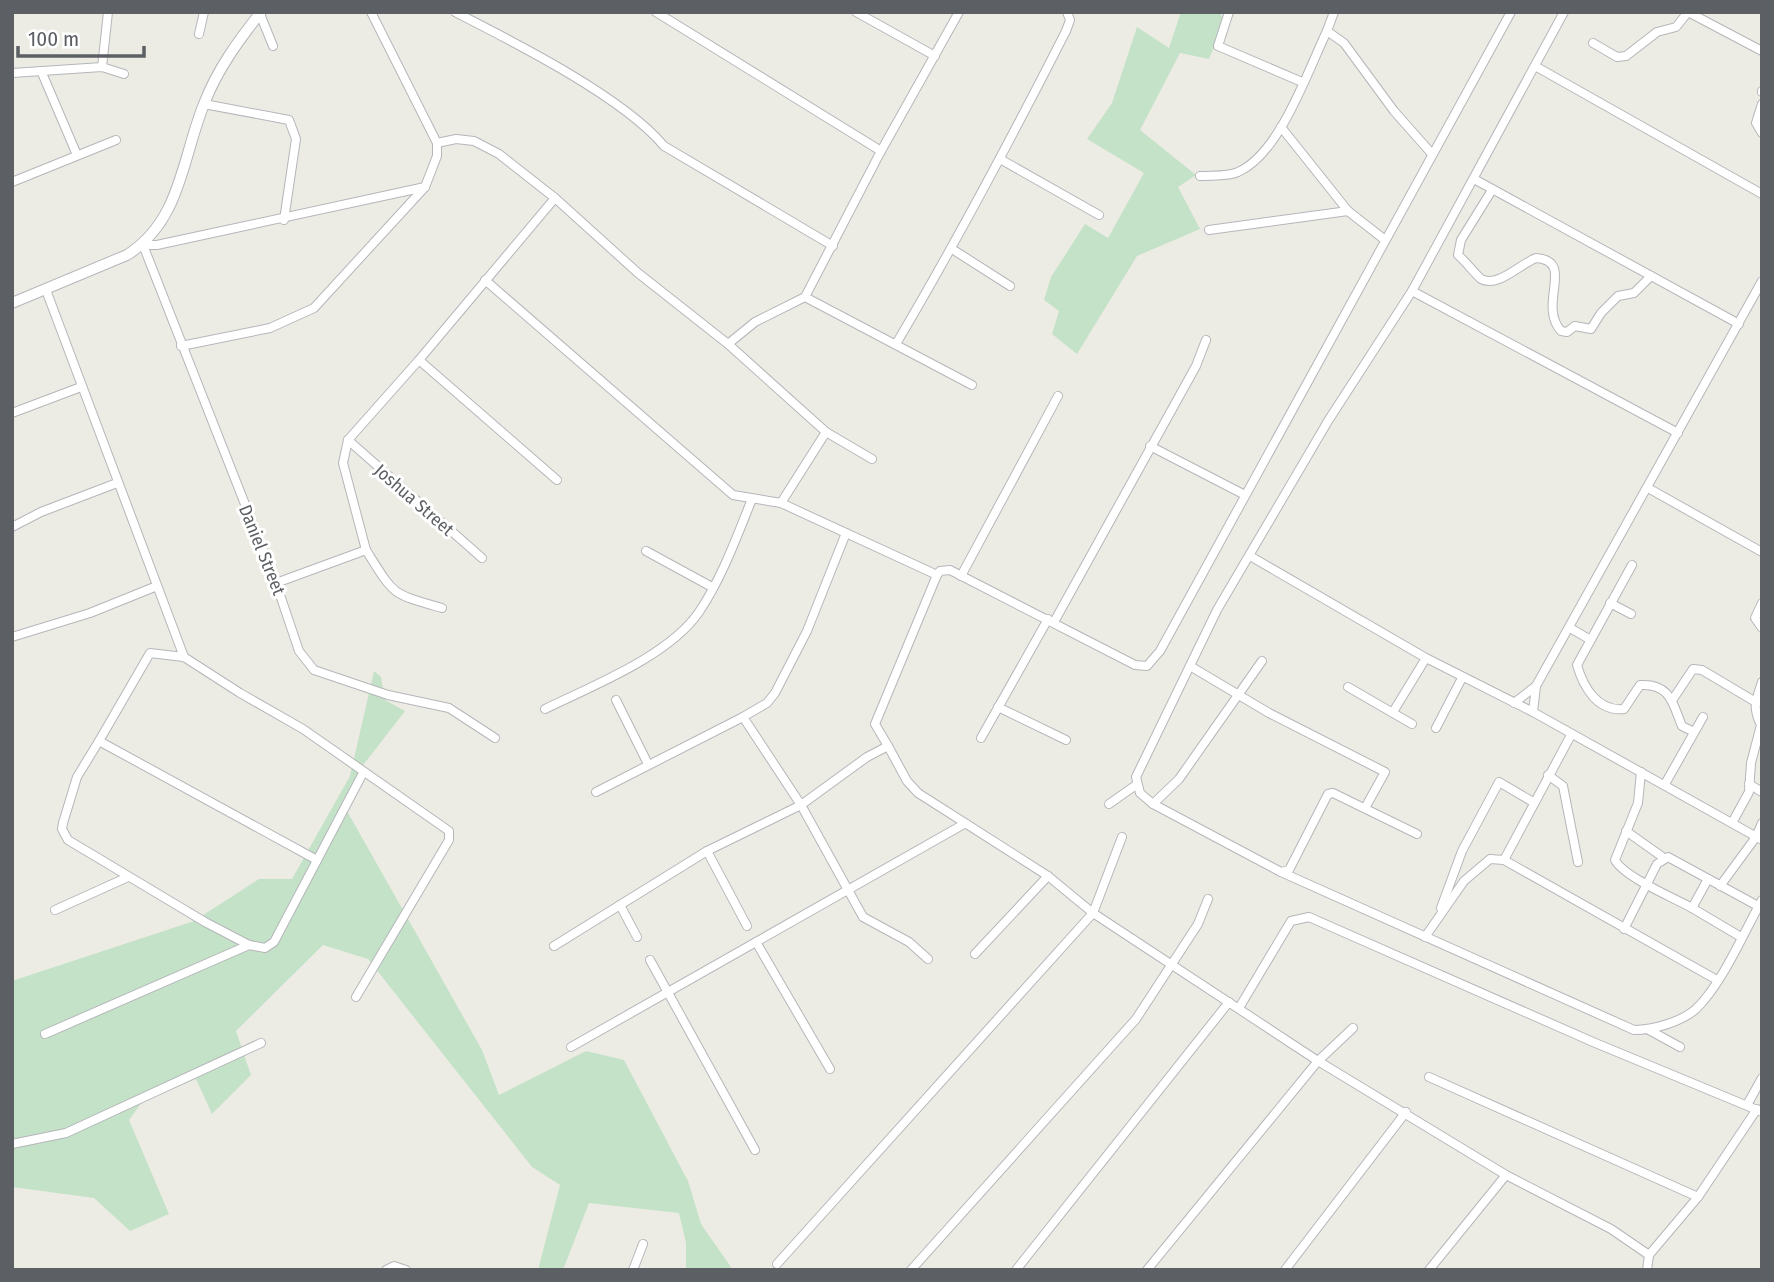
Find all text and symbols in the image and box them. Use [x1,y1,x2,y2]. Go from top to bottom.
scale bar [18,14,144,58]
text: 100 m [28,26,79,52]
street label: Joshua Street [370,459,458,541]
street label: Daniel Street [234,502,290,598]

